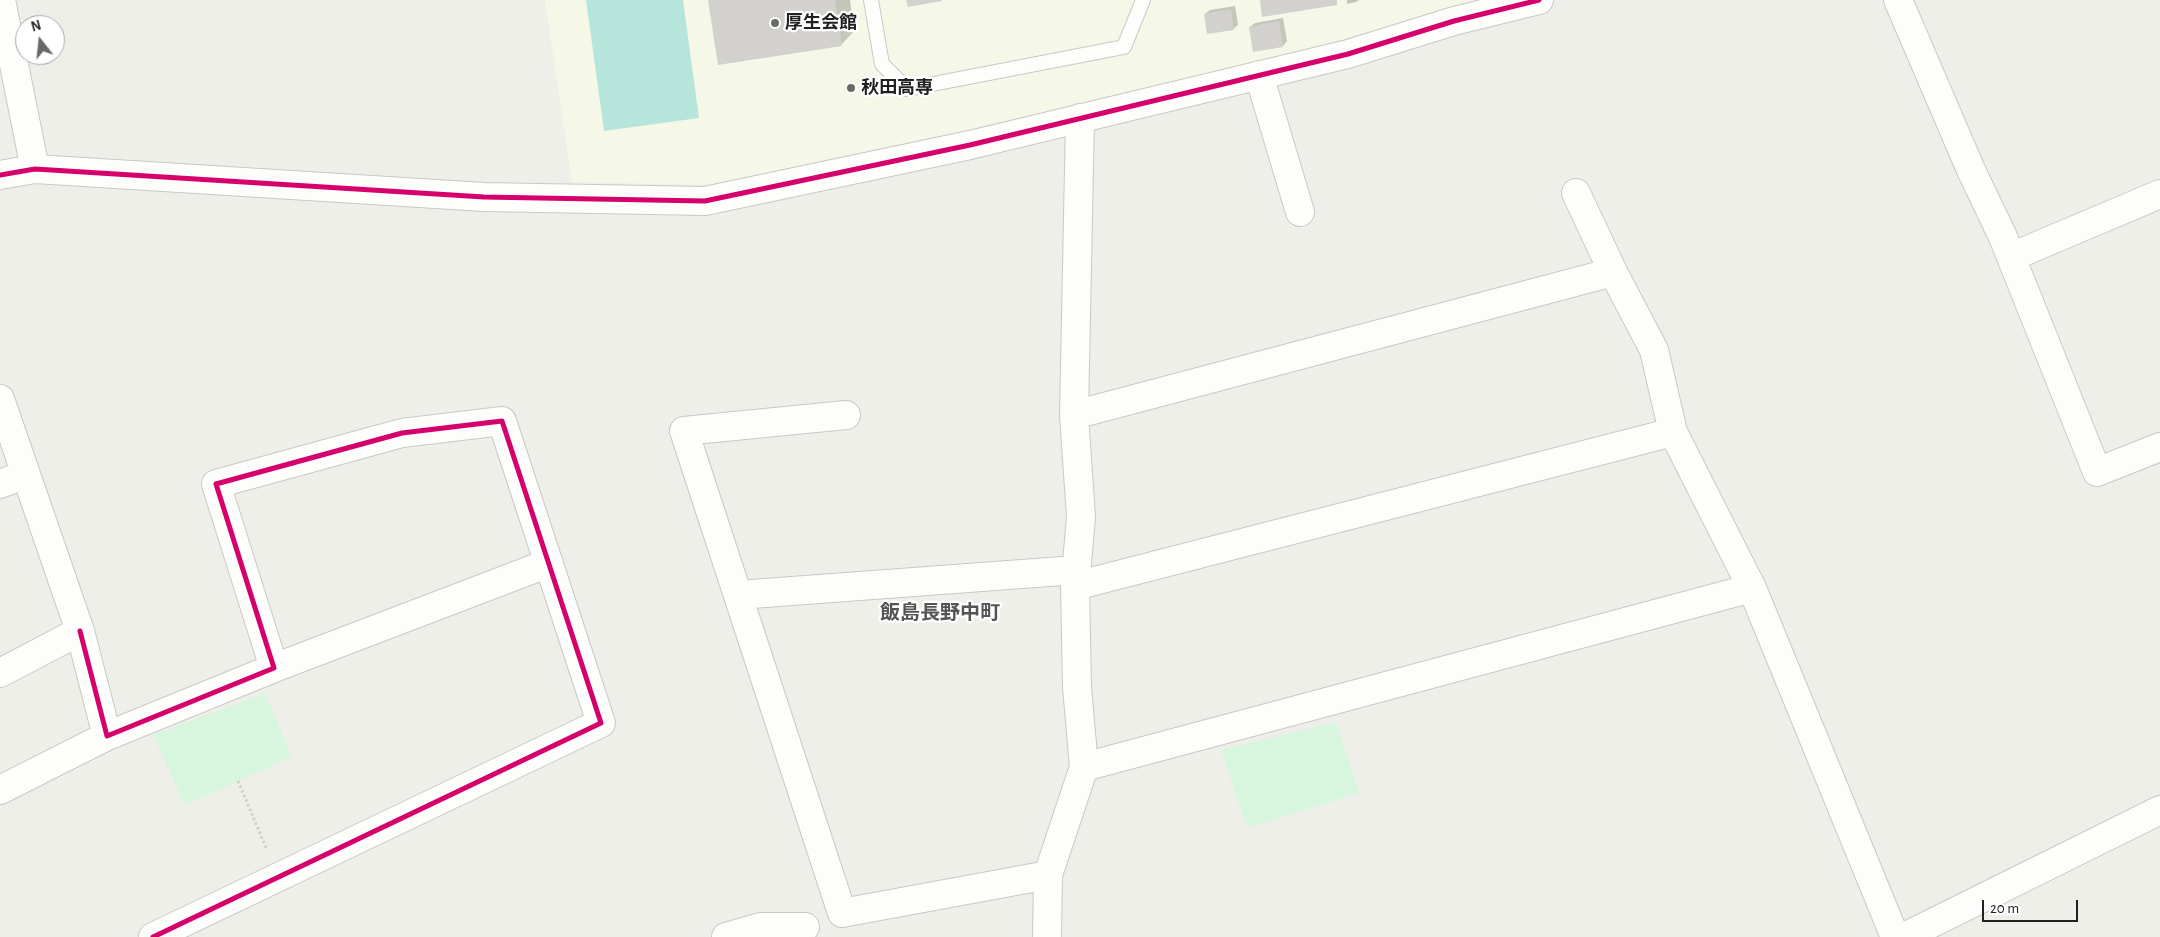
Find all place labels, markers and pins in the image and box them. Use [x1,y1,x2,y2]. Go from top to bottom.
place label: 厚生会館 [785,12,857,34]
marker: 厚生会館 [769,17,781,29]
place label: 秋田高専 [861,77,933,99]
marker: 秋田高専 [845,82,857,94]

